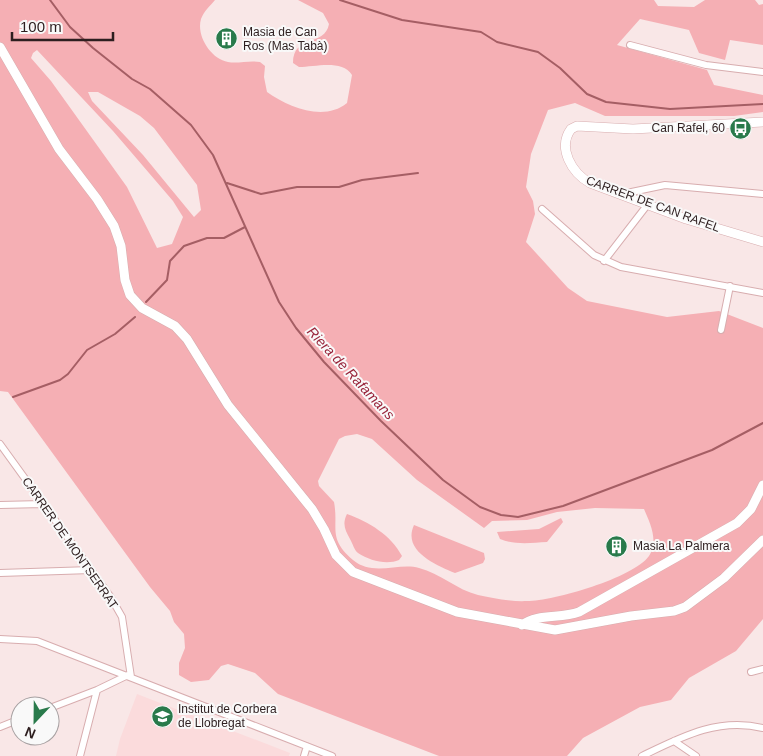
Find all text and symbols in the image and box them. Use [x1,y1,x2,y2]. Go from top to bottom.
scale bar [12,10,114,42]
text: 100 m [20,18,62,35]
place label: Masia de Can Ros (Mas Tabà) [243,25,327,53]
building icon: Masia de Can Ros (Mas Tabà) [215,27,239,51]
bus stop icon: Can Rafel, 60 [729,116,753,140]
place label: Can Rafel, 60 [652,121,725,135]
street label: CARRER DE CAN RAFEL [584,173,722,235]
water label: Riera de Rafamans [304,323,398,423]
street label: CARRER DE MONTSERRAT [19,475,121,612]
building icon: Masia La Palmera [605,534,629,558]
place label: Masia La Palmera [633,539,730,553]
north arrow [10,696,60,746]
place label: Institut de Corbera de Llobregat [178,702,277,730]
school or university icon: Institut de Corbera de Llobregat [150,704,174,728]
text: N [22,724,38,742]

